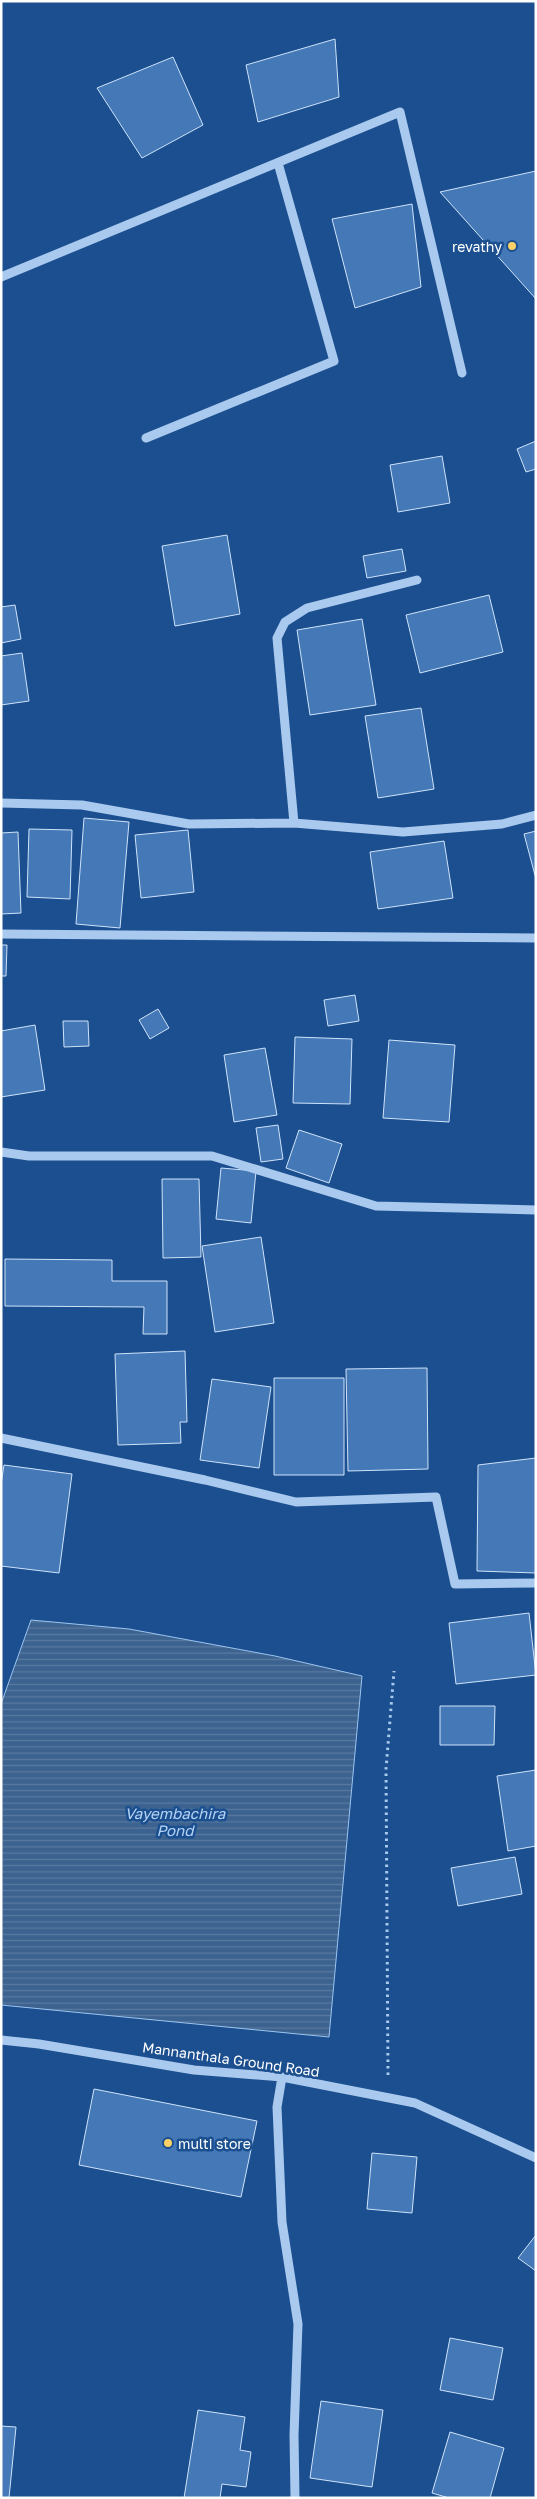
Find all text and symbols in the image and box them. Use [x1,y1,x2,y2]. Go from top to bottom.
place label: revathy [452,238,502,255]
marker: revathy [506,240,518,252]
water label: Vayembachira Pond [125,1804,226,1839]
street label: Mannanthala Ground Road [141,2038,321,2080]
place label: multi store [178,2135,251,2152]
marker: multi store [162,2137,174,2149]

